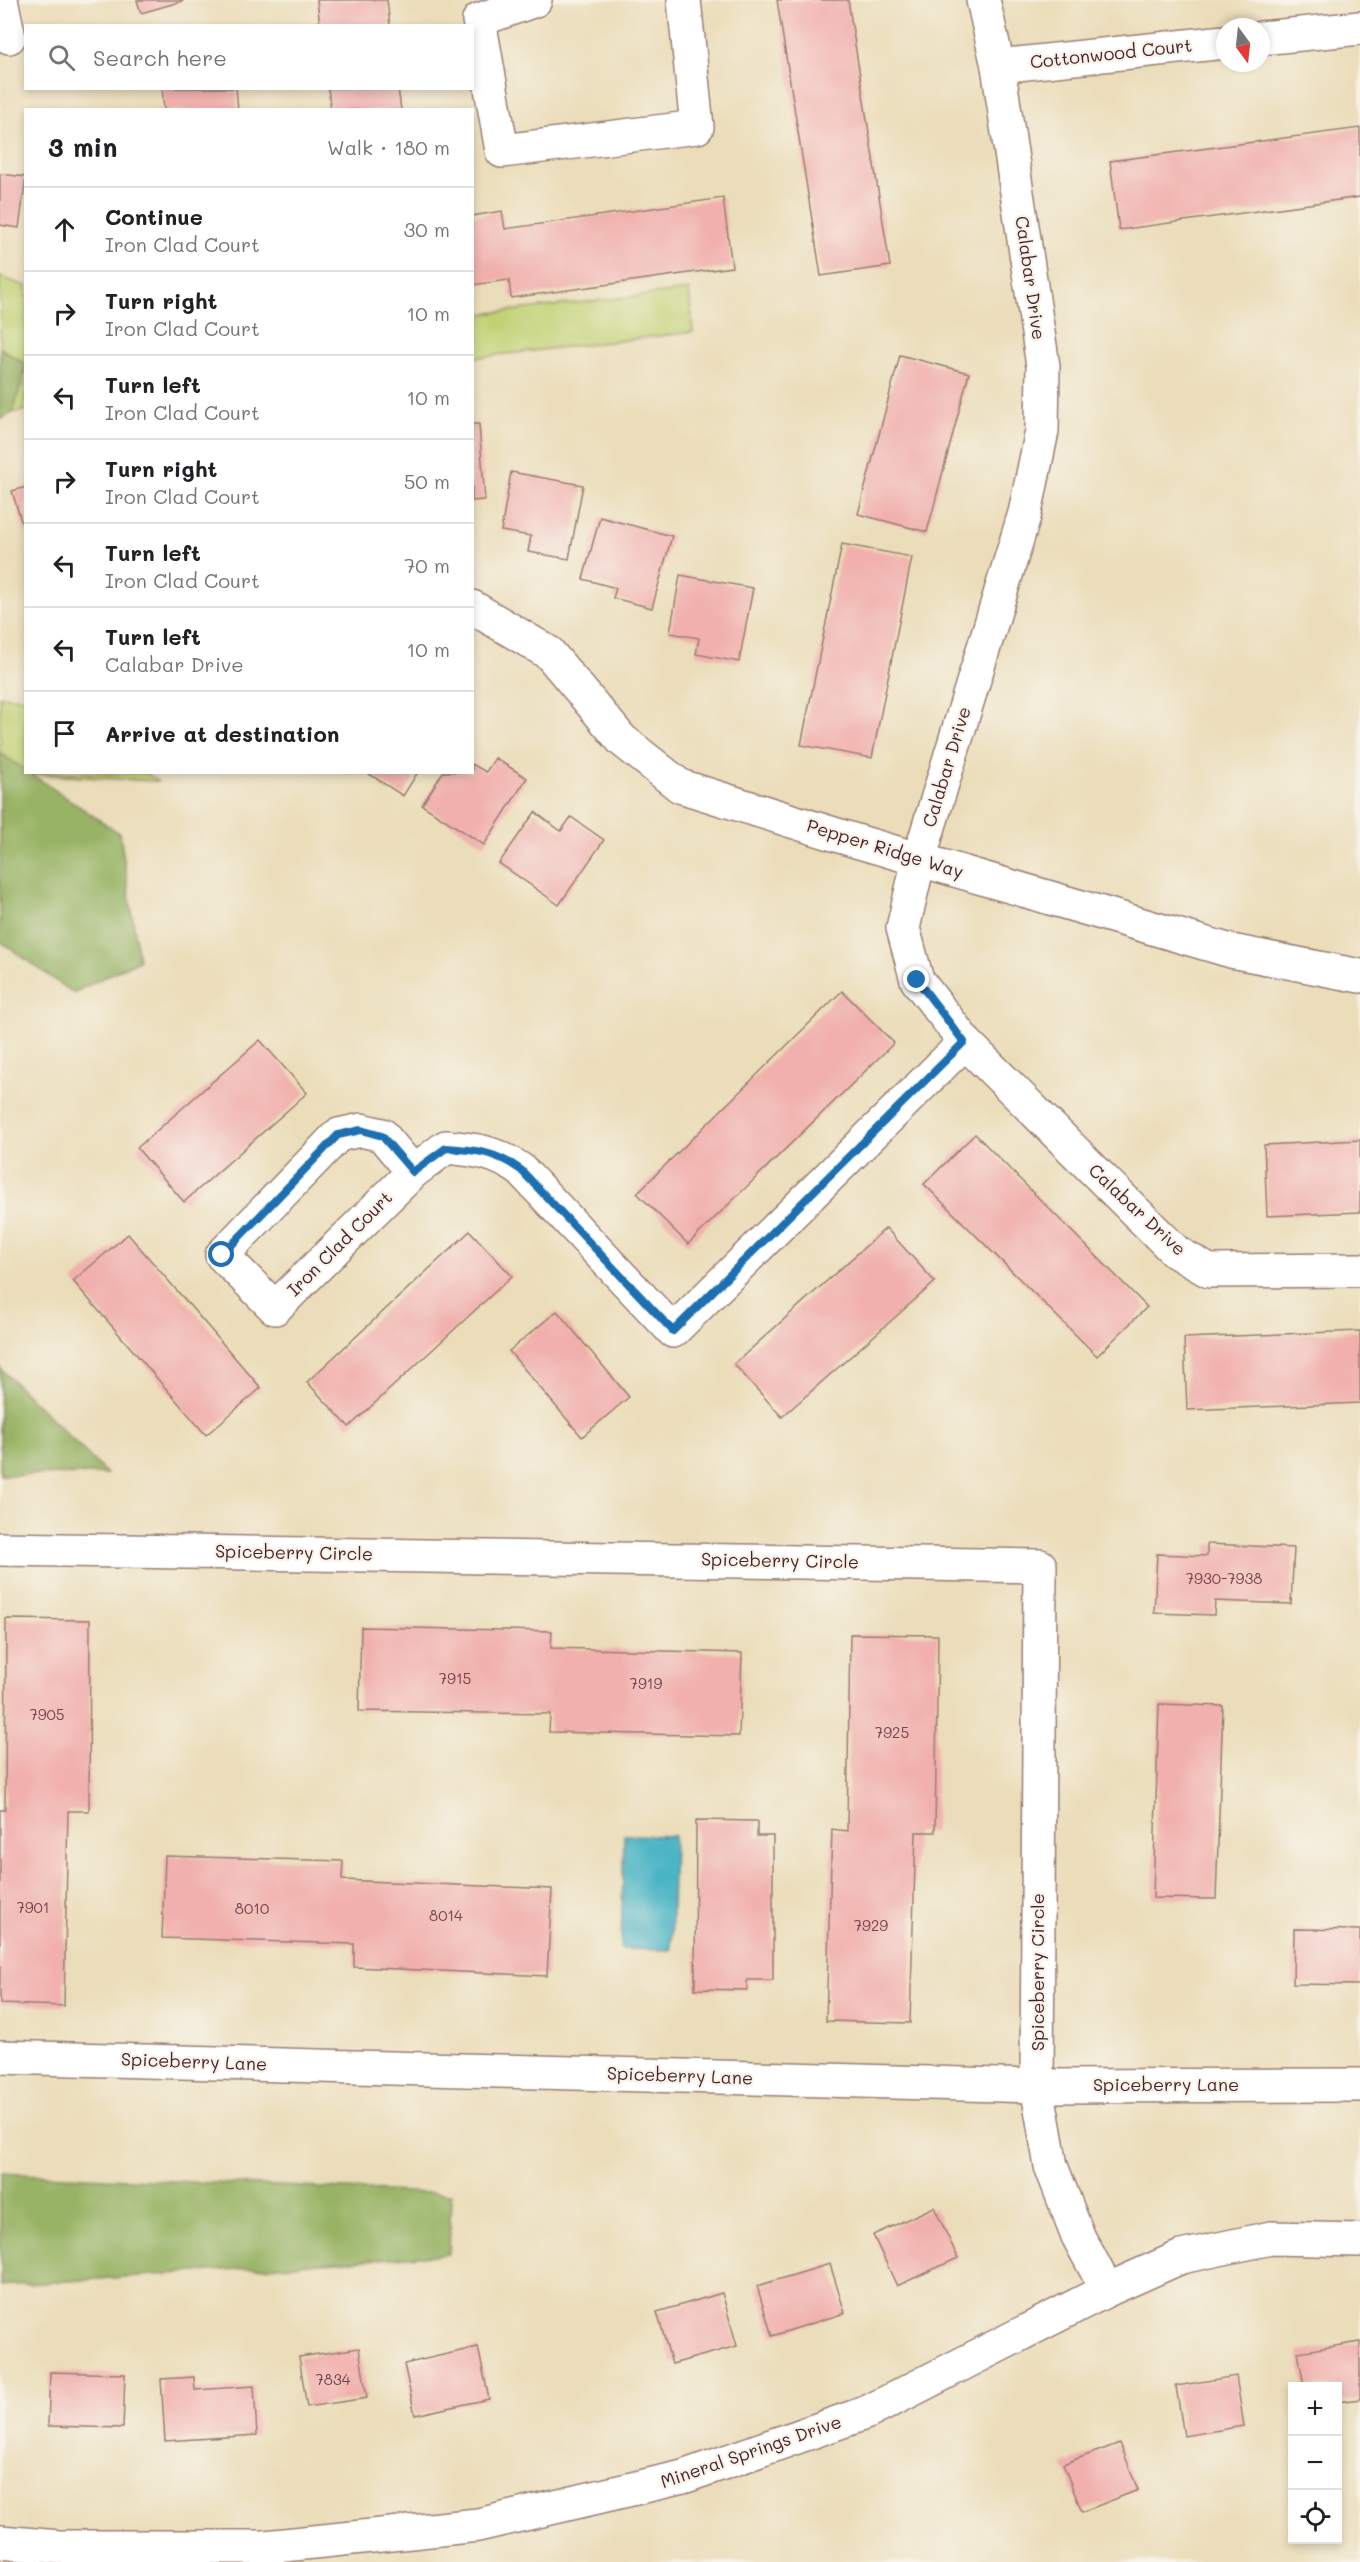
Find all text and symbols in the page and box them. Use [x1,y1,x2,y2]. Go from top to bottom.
north arrow [1216,18,1270,72]
search box [24,24,474,90]
street label: Cottonwood Court [1029,33,1193,73]
icon: search [45,41,78,74]
text: Search here [93,43,227,72]
text: 3 min [48,130,117,164]
text: Walk · 180 m [327,134,450,160]
text: Continue [105,202,203,231]
icon: ahead [48,213,81,246]
street label: Calabar Drive [1010,214,1052,341]
text: 30 m [404,216,450,242]
text: Iron Clad Court [105,231,260,257]
text: Turn right [105,286,217,315]
icon: right [48,297,81,330]
text: 10 m [406,300,450,326]
text: Iron Clad Court [105,315,260,341]
text: Turn left [105,370,201,399]
icon: left [48,381,81,414]
text: 10 m [406,384,450,410]
text: Iron Clad Court [105,399,260,425]
text: Turn right [105,454,217,483]
icon: right [48,465,81,498]
text: 50 m [404,468,450,494]
text: Iron Clad Court [105,483,260,509]
text: Turn left [105,538,201,567]
icon: left [48,549,81,582]
text: 70 m [404,552,450,578]
text: Iron Clad Court [105,567,260,593]
text: Turn left [105,622,201,651]
icon: left [48,633,81,666]
text: 10 m [406,636,450,662]
text: Calabar Drive [105,651,244,677]
street label: Calabar Drive [916,703,976,830]
icon: arrive [48,717,81,750]
text: Arrive at destination [105,719,340,748]
street label: Pepper Ridge Way [804,813,967,883]
route end [903,966,929,992]
street label: Calabar Drive [1084,1158,1192,1261]
street label: Iron Clad Court [282,1186,397,1301]
route start [208,1241,234,1267]
street label: Spiceberry Circle [215,1539,373,1565]
street label: Spiceberry Circle [701,1547,859,1573]
house number: 7930-7938 [1186,1568,1262,1588]
house number: 7915 [439,1668,471,1688]
house number: 7919 [630,1673,663,1693]
house number: 7905 [29,1704,65,1724]
house number: 7925 [875,1722,909,1742]
street label: Spiceberry Circle [1025,1893,1049,2051]
house number: 7901 [16,1897,50,1917]
house number: 8010 [235,1898,269,1918]
house number: 8014 [429,1905,463,1925]
house number: 7929 [854,1915,888,1935]
street label: Spiceberry Lane [121,2046,267,2076]
street label: Spiceberry Lane [607,2060,753,2090]
street label: Spiceberry Lane [1093,2072,1239,2096]
house number: 7834 [315,2369,351,2389]
map controls [1288,2382,1342,2544]
button: + [1288,2382,1342,2436]
street label: Mineral Springs Drive [657,2409,844,2493]
button: − [1288,2436,1342,2490]
button: locate [1288,2490,1342,2544]

